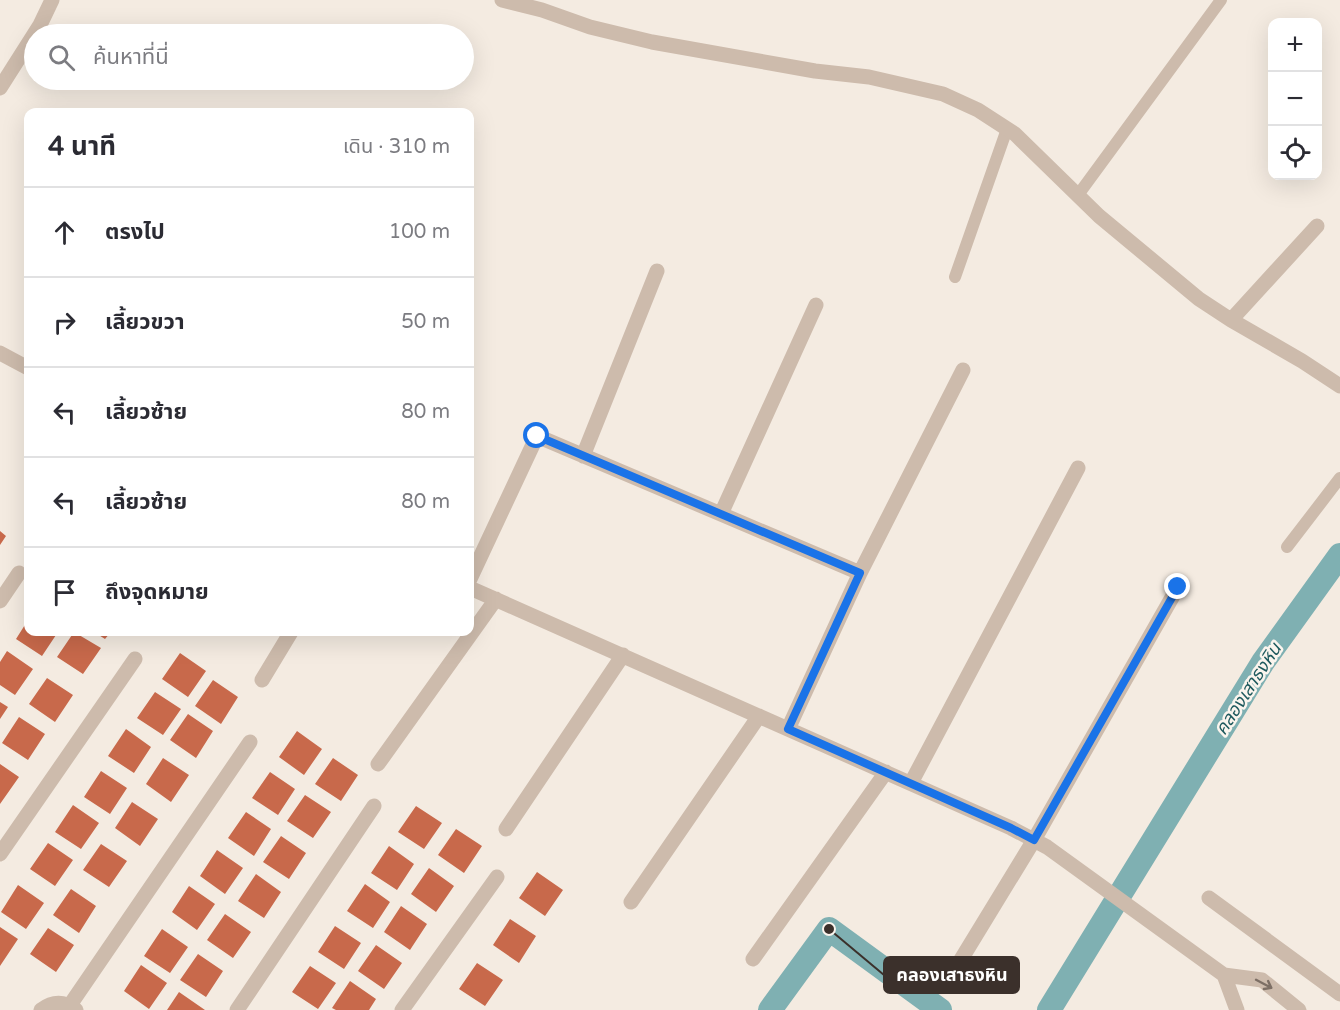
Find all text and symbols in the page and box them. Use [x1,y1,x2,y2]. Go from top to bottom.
map controls [1268,18,1322,180]
button: + [1268,18,1322,72]
search box [24,24,474,90]
icon: search [45,41,78,74]
text: ค้นหาที่นี่ [93,44,169,70]
button: − [1268,72,1322,126]
button: locate [1268,126,1322,180]
text: 4 นาที [48,131,116,162]
text: เดิน · 310 m [343,135,450,159]
icon: ahead [48,216,81,249]
text: ตรงไป [105,219,165,245]
text: 100 m [389,220,450,244]
icon: right [48,306,81,339]
text: เลี้ยวขวา [105,309,185,335]
text: 50 m [401,310,450,334]
icon: left [48,396,81,429]
text: เลี้ยวซ้าย [105,399,187,425]
text: 80 m [401,400,450,424]
route start [523,422,549,448]
icon: left [48,486,81,519]
text: เลี้ยวซ้าย [105,489,187,515]
text: 80 m [401,490,450,514]
route end [1164,573,1190,599]
icon: arrive [48,576,81,609]
text: ถึงจุดหมาย [105,579,209,605]
water label: คลองเสาธงหิน [1210,638,1286,739]
callout: คลองเสาธงหิน [884,957,1019,993]
text: คลองเสาธงหิน [896,964,1008,986]
one-way arrow [1255,978,1272,990]

